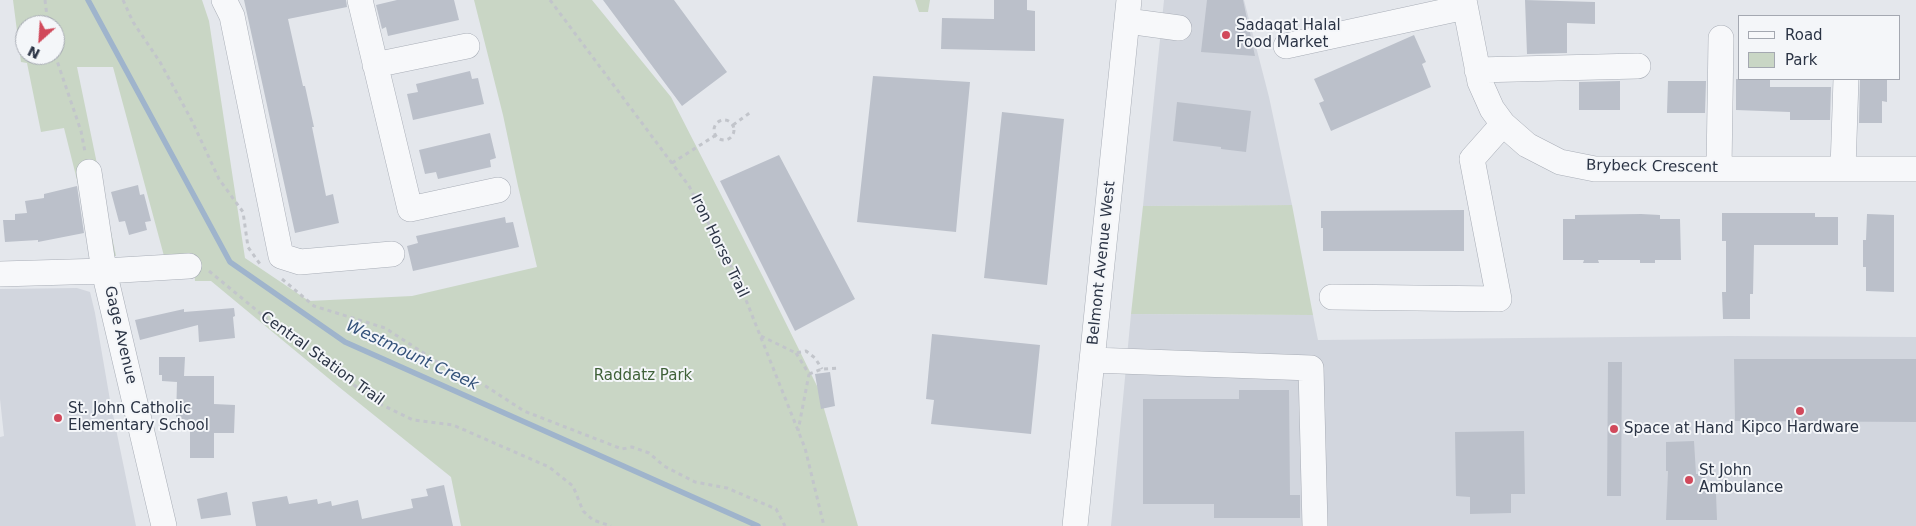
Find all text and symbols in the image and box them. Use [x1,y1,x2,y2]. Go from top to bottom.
north arrow [15,15,65,65]
legend [1738,15,1901,80]
place label: Sadaqat Halal Food Market [1236,17,1341,52]
text: Road [1785,26,1823,44]
marker: Sadaqat Halal Food Market [1220,29,1232,41]
text: N [25,43,43,62]
text: Park [1785,51,1817,69]
street label: Brybeck Crescent [1586,157,1718,177]
street label: Belmont Avenue West [1084,180,1120,346]
street label: Iron Horse Trail [686,191,752,301]
street label: Gage Avenue [100,284,140,386]
street label: Central Station Trail [257,308,387,410]
water label: Westmount Creek [343,317,481,395]
park label: Raddatz Park [594,367,692,385]
place label: St. John Catholic Elementary School [68,400,209,435]
marker: Kipco Hardware [1794,405,1806,417]
marker: St. John Catholic Elementary School [52,412,64,424]
place label: Kipco Hardware [1741,419,1859,437]
place label: Space at Hand [1624,420,1734,438]
marker: Space at Hand [1608,423,1620,435]
place label: St John Ambulance [1699,462,1783,497]
marker: St John Ambulance [1683,474,1695,486]

